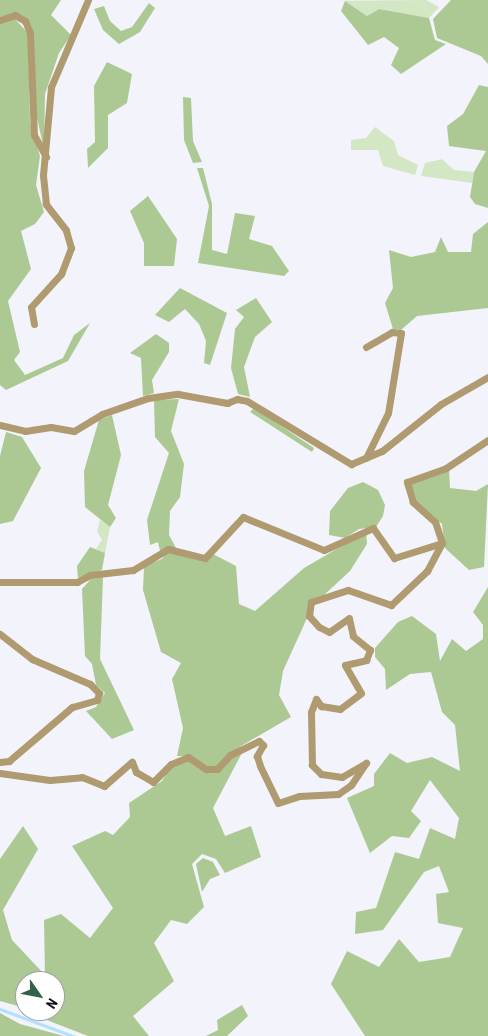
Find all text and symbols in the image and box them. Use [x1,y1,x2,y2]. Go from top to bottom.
north arrow [15,971,65,1021]
text: N [43,996,61,1012]

